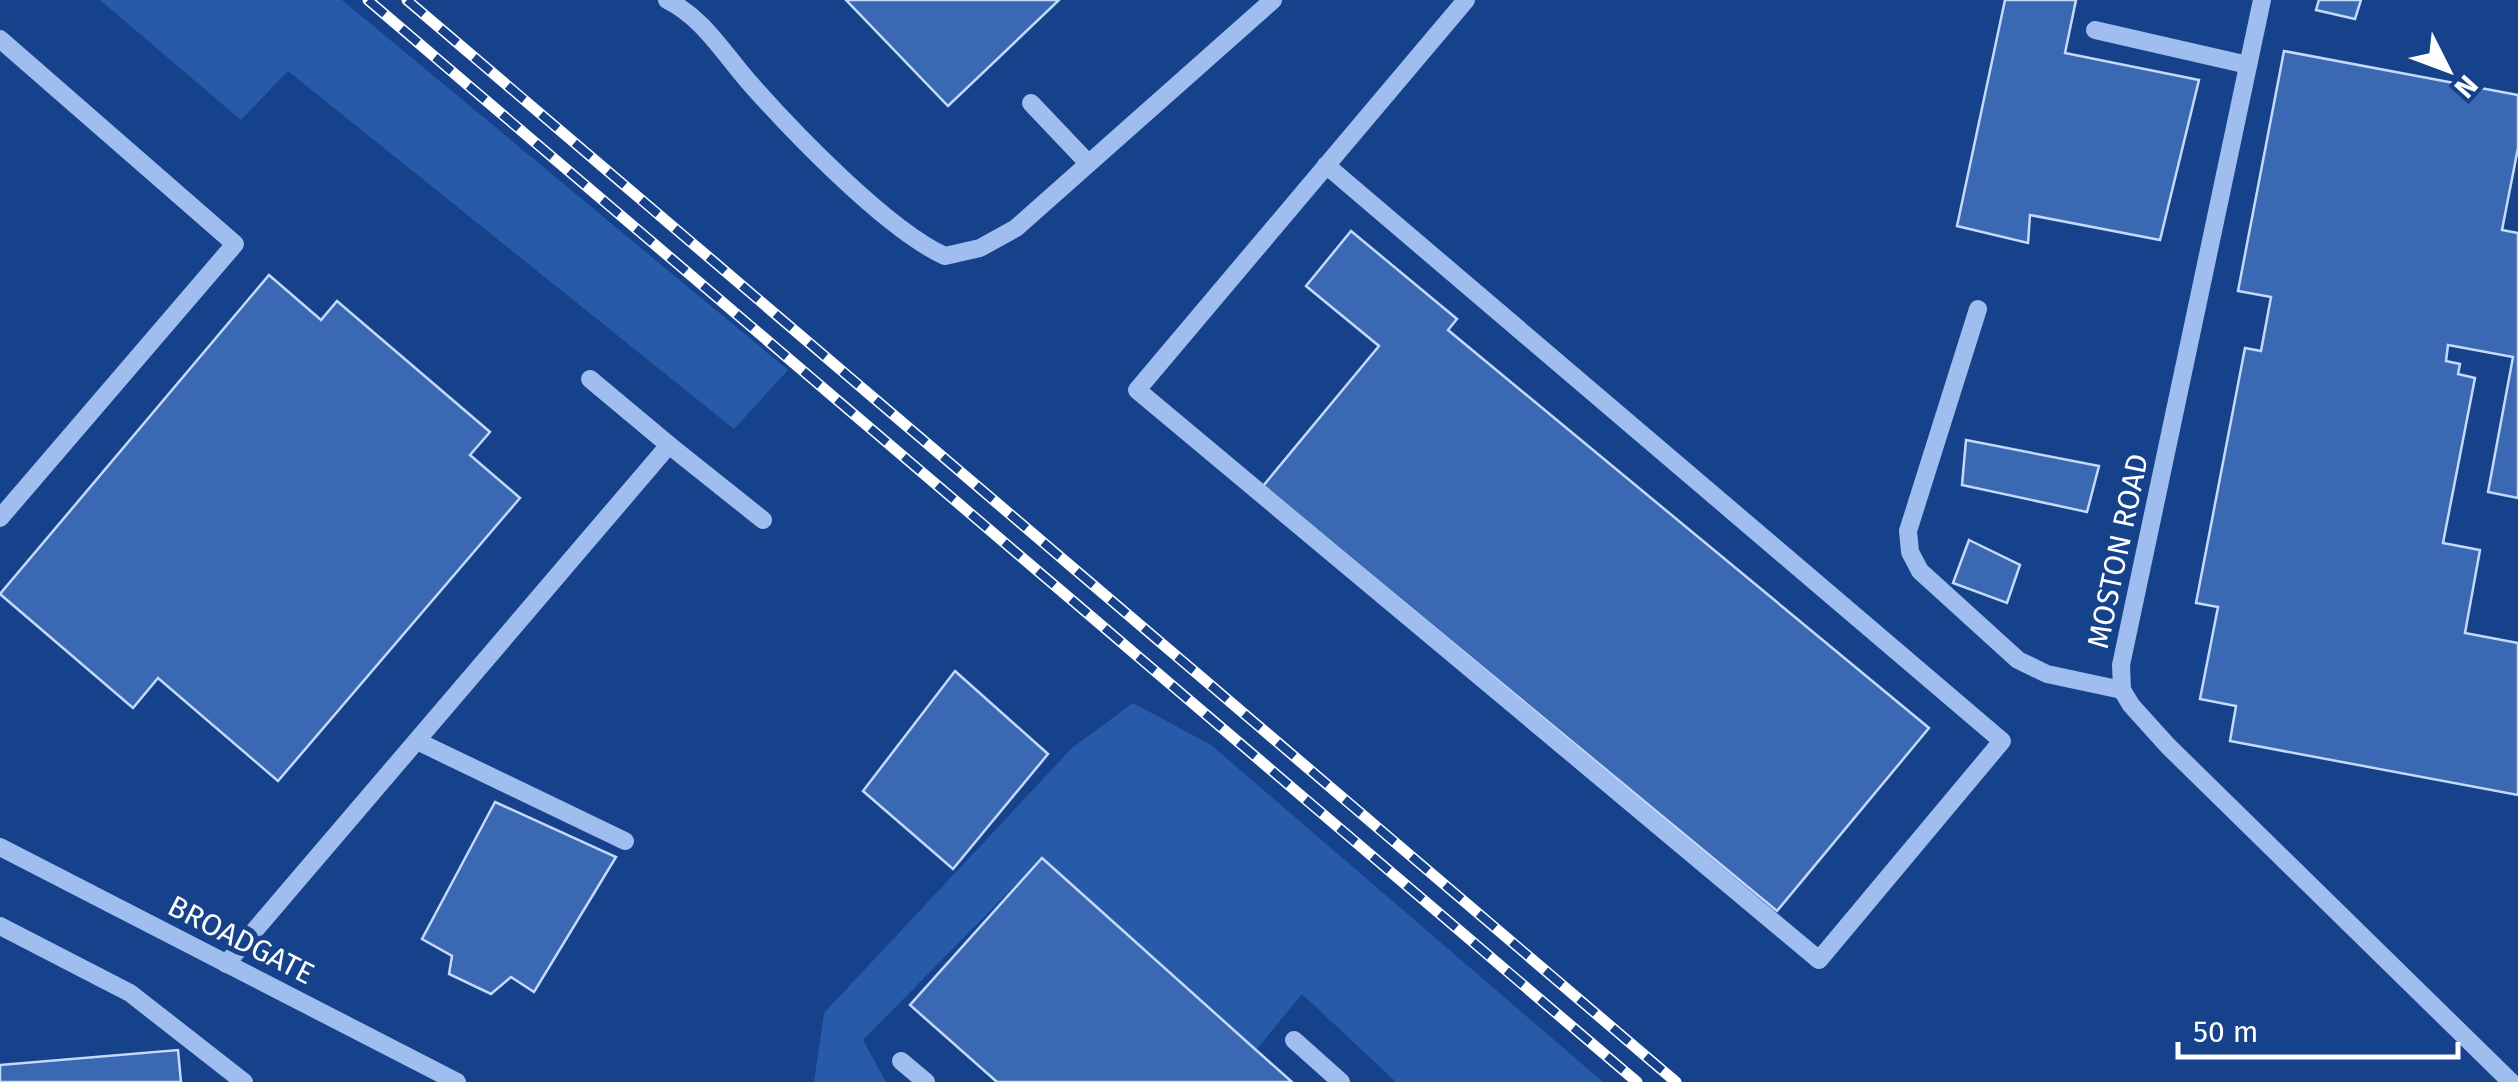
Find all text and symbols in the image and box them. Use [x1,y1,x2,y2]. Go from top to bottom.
north arrow [2398,20,2498,120]
text: N [2448,68,2485,104]
street label: MOSTON ROAD [2080,450,2156,652]
street label: BROADGATE [162,888,320,992]
scale bar [2178,997,2458,1059]
text: 50 m [2193,1014,2258,1050]

